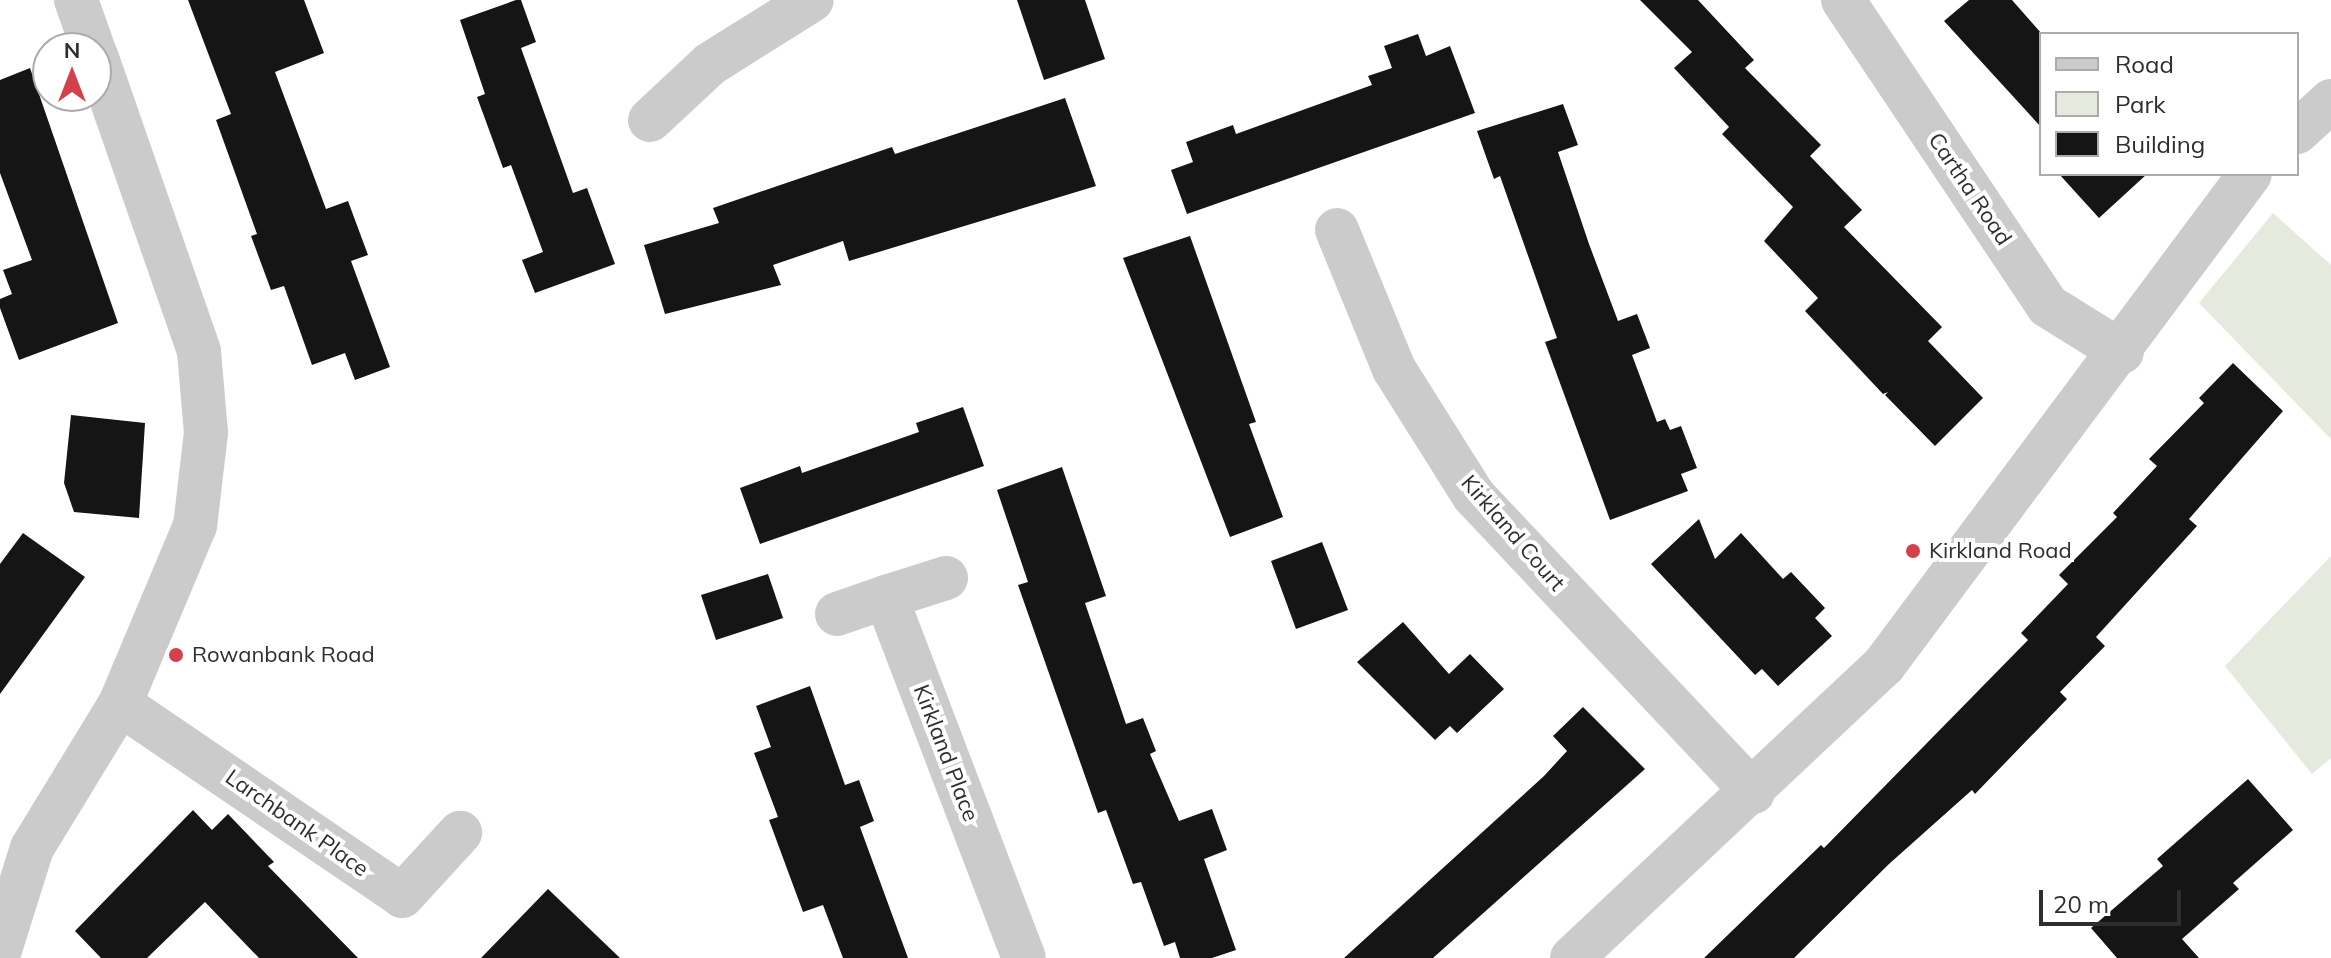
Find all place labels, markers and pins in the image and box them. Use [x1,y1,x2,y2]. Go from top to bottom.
place label: Kirkland Road [1929,538,2072,564]
marker: Kirkland Road [1904,542,1922,560]
place label: Rowanbank Road [192,642,375,668]
marker: Rowanbank Road [167,646,185,664]

